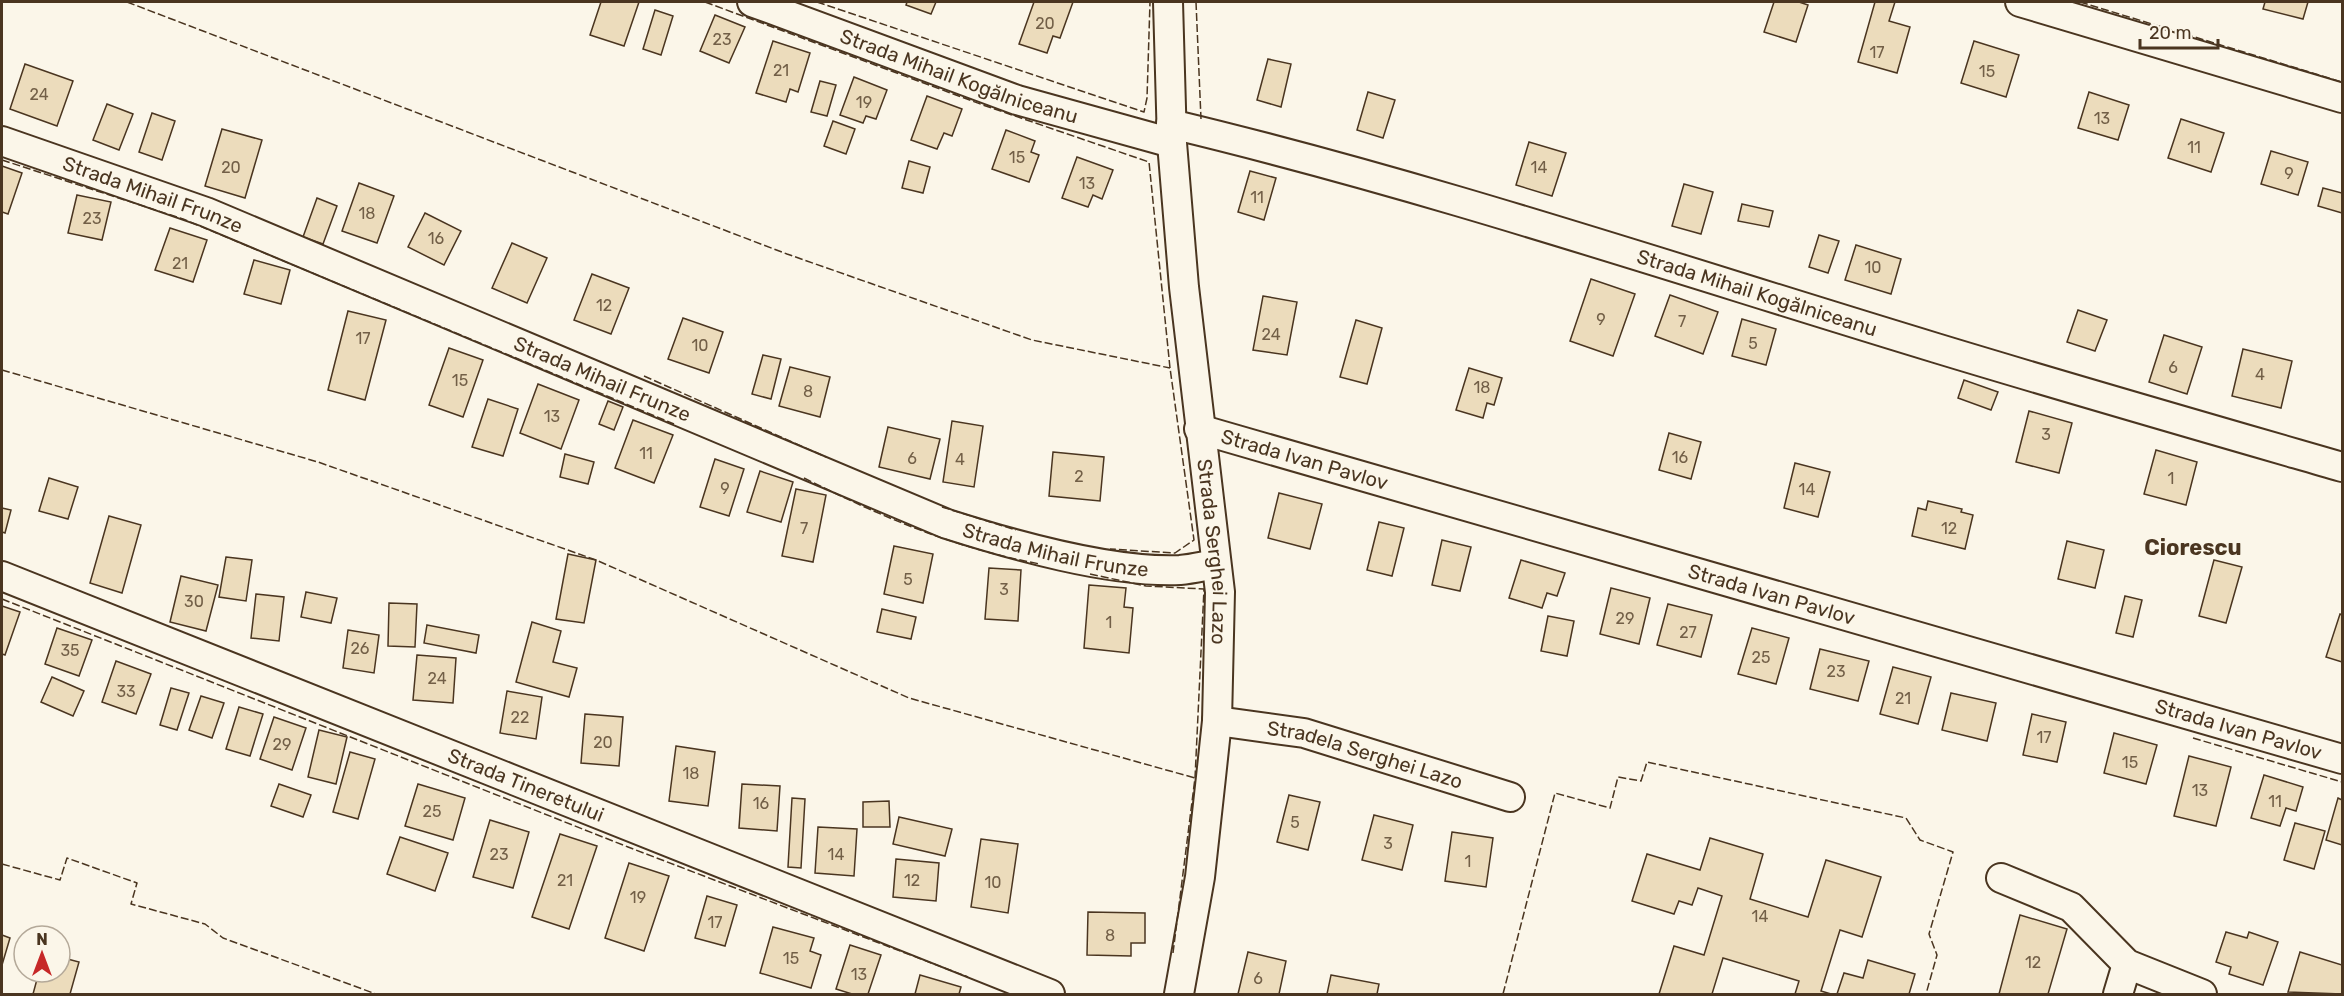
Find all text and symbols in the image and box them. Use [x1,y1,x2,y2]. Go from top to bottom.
scale bar [2140,12,2218,50]
house number: 20 [1035,14,1055,33]
text: 20 m [2149,22,2191,44]
street label: Strada Mihail Kogălniceanu [837,24,1081,128]
house number: 23 [712,30,732,49]
house number: 17 [1869,43,1885,62]
house number: 21 [773,61,789,80]
house number: 15 [1979,62,1995,81]
house number: 24 [29,85,49,104]
house number: 19 [856,93,872,112]
house number: 13 [2094,109,2110,128]
house number: 11 [2187,138,2201,157]
house number: 15 [1009,148,1025,167]
street label: Strada Mihail Frunze [60,151,246,238]
house number: 20 [221,158,241,177]
house number: 14 [1531,158,1547,177]
house number: 9 [2284,164,2294,183]
house number: 13 [1079,174,1095,193]
house number: 11 [1250,188,1264,207]
house number: 18 [358,204,376,223]
house number: 23 [82,209,102,228]
house number: 16 [428,229,445,248]
street label: Strada Mihail Kogălniceanu [1634,244,1880,341]
house number: 21 [172,254,188,273]
house number: 10 [1864,258,1882,277]
house number: 12 [596,296,612,315]
house number: 9 [1596,310,1606,329]
house number: 7 [1678,312,1686,331]
house number: 24 [1261,325,1281,344]
house number: 17 [355,329,371,348]
street label: Strada Mihail Frunze [510,331,694,427]
house number: 5 [1748,334,1758,353]
house number: 10 [691,336,709,355]
house number: 6 [2168,358,2178,377]
house number: 4 [2255,365,2265,384]
house number: 15 [452,371,468,390]
house number: 18 [1473,378,1491,397]
house number: 8 [803,382,813,401]
house number: 13 [544,407,560,426]
street label: Strada Ivan Pavlov [1218,424,1391,495]
house number: 3 [2041,425,2051,444]
house number: 11 [639,444,653,463]
house number: 16 [1672,448,1689,467]
house number: 6 [907,449,917,468]
house number: 4 [955,450,965,469]
street label: Strada Serghei Lazo [1192,458,1232,645]
house number: 2 [1074,467,1084,486]
house number: 1 [2168,469,2174,488]
house number: 9 [720,479,730,498]
house number: 14 [1799,480,1815,499]
street label: Strada Mihail Frunze [960,518,1149,581]
house number: 7 [800,519,808,538]
house number: 12 [1941,519,1957,538]
district label: Ciorescu [2144,534,2242,561]
street label: Strada Ivan Pavlov [1685,559,1858,630]
house number: 5 [903,570,913,589]
house number: 3 [999,580,1009,599]
house number: 30 [184,592,204,611]
house number: 29 [1616,609,1634,628]
house number: 1 [1106,613,1112,632]
house number: 27 [1679,623,1697,642]
house number: 26 [350,639,370,658]
house number: 35 [60,641,80,660]
house number: 25 [1752,648,1770,667]
house number: 23 [1826,662,1846,681]
house number: 24 [427,669,447,688]
house number: 33 [116,682,136,701]
house number: 21 [1895,689,1911,708]
street label: Strada Ivan Pavlov [2152,694,2325,765]
house number: 22 [511,708,529,727]
street label: Stradela Serghei Lazo [1266,716,1466,794]
house number: 17 [2036,728,2052,747]
house number: 20 [593,733,613,752]
house number: 29 [273,735,291,754]
street label: Strada Tineretului [444,743,607,827]
house number: 15 [2122,753,2138,772]
house number: 18 [682,764,700,783]
house number: 13 [2192,781,2208,800]
house number: 11 [2268,792,2282,811]
house number: 16 [753,794,770,813]
house number: 25 [423,802,441,821]
house number: 5 [1290,813,1300,832]
house number: 3 [1383,834,1393,853]
house number: 23 [489,845,509,864]
house number: 14 [828,845,844,864]
house number: 1 [1465,852,1471,871]
house number: 21 [557,871,573,890]
house number: 12 [904,871,920,890]
house number: 10 [984,873,1002,892]
house number: 19 [630,888,646,907]
house number: 14 [1752,907,1768,926]
house number: 17 [707,913,723,932]
north arrow [12,924,72,984]
house number: 8 [1105,926,1115,945]
text: N [36,930,48,949]
house number: 15 [783,949,799,968]
house number: 12 [2025,953,2041,972]
house number: 13 [851,965,867,984]
house number: 6 [1253,969,1263,988]

